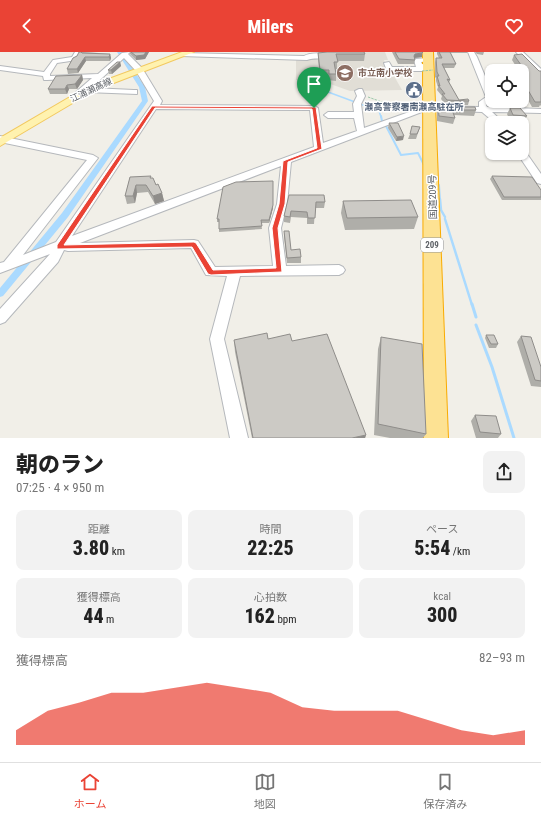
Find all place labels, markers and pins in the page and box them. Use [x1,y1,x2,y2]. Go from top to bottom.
school or university icon: 市立南小学校 [335,63,355,83]
pin [297,67,331,108]
place label: 市立南小学校 [358,68,413,78]
public building icon: 瀬高警察署南瀬高駐在所 [404,80,424,100]
place label: 瀬高警察署南瀬高駐在所 [364,102,464,112]

